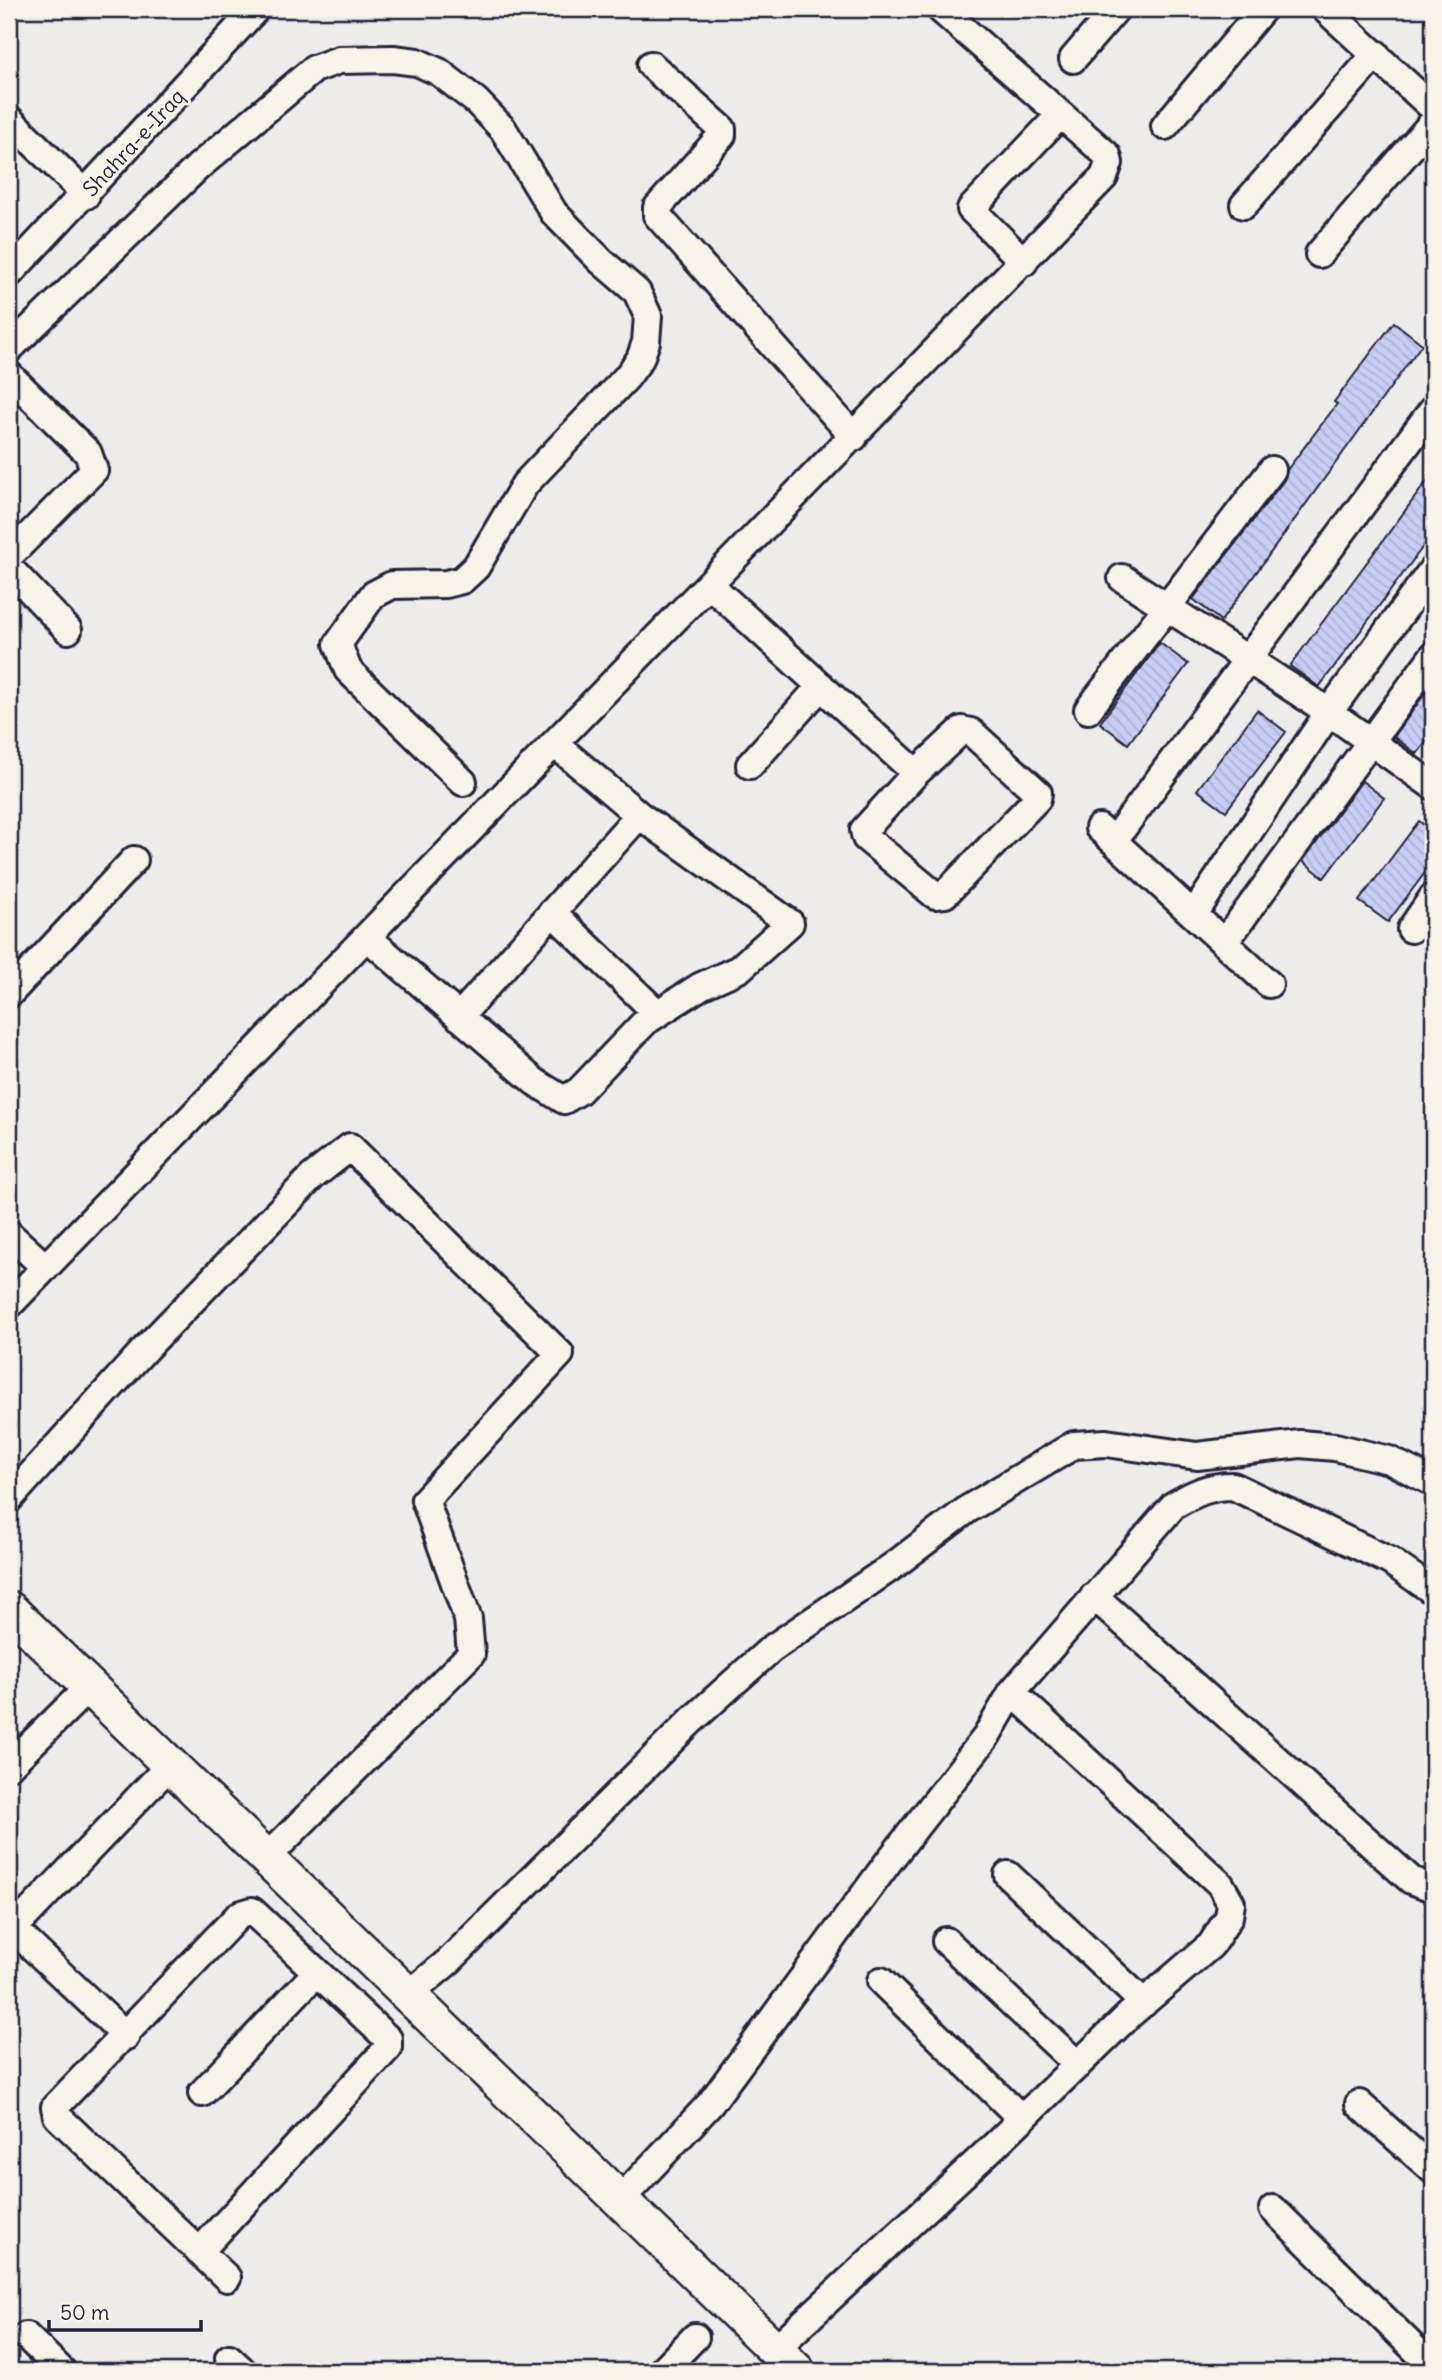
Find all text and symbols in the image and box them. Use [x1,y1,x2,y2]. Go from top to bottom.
street label: Shahra-e-Iraq [77,83,190,202]
scale bar [49,2289,201,2333]
text: 50 m [60,2299,109,2326]

